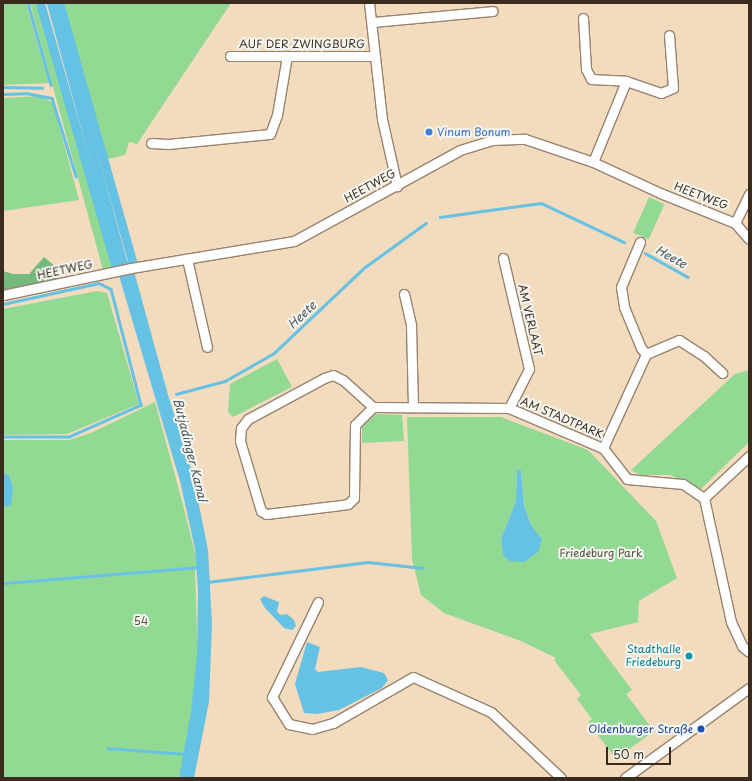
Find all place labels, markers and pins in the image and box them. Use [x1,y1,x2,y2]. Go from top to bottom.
place label: Vinum Bonum [437,125,510,139]
marker: Vinum Bonum [424,127,434,137]
place label: Stadthalle Friedeburg [626,643,681,669]
marker: Stadthalle Friedeburg [684,651,694,661]
place label: Oldenburger Straße [588,722,693,736]
marker: Oldenburger Straße [696,724,706,734]

